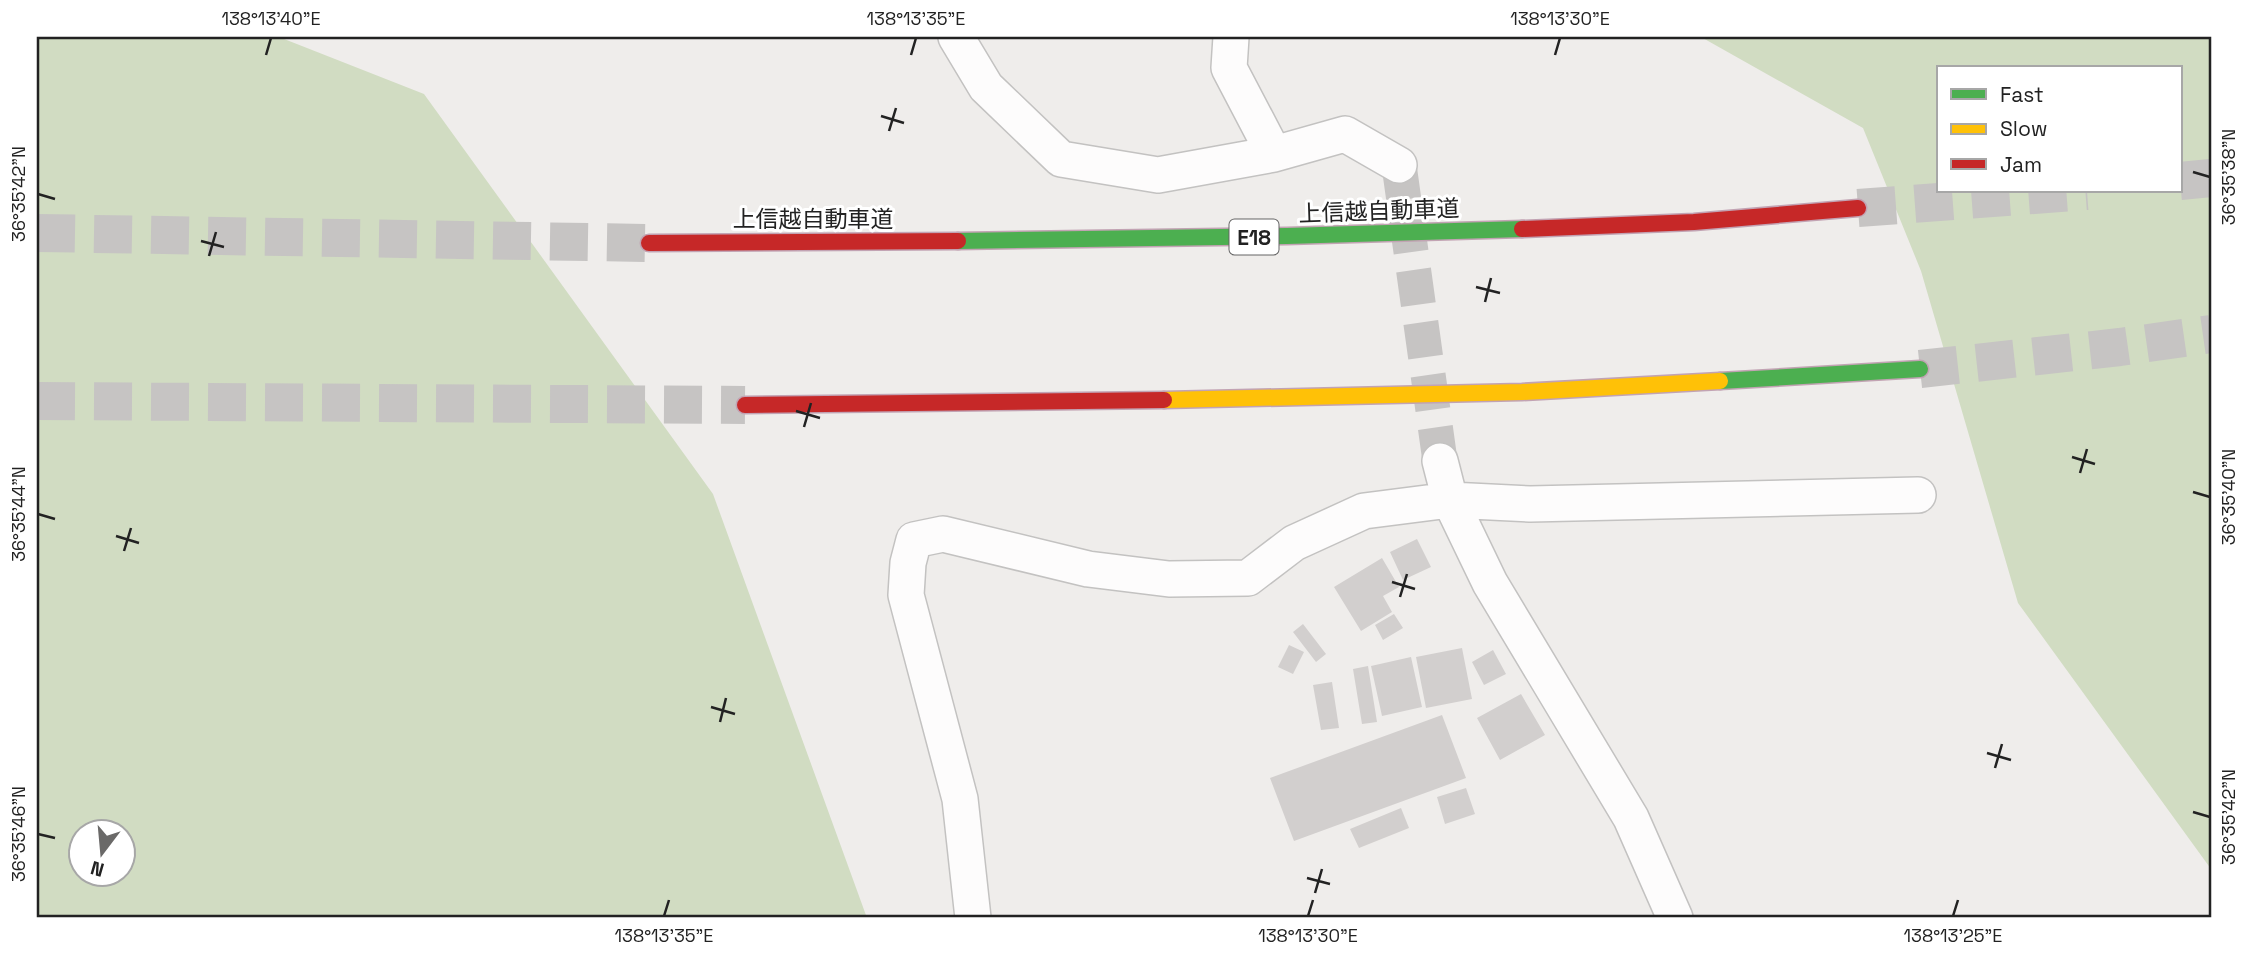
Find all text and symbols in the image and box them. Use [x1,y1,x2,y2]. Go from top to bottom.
text: 138°13'40"E [221,7,321,30]
text: 138°13'35"E [867,7,965,30]
text: 138°13'30"E [1510,7,1610,30]
legend [1937,66,2182,192]
text: Fast [2000,81,2044,108]
text: Slow [2000,115,2048,142]
text: 36°35'38"N [2217,129,2240,225]
text: 36°35'42"N [7,146,30,242]
text: Jam [2000,151,2042,178]
street label: 上信越自動車道 [1298,193,1460,229]
street label: 上信越自動車道 [733,204,894,234]
road number: E18 [1230,219,1278,254]
text: 36°35'40"N [2217,449,2240,545]
text: 36°35'44"N [7,466,30,562]
text: 36°35'42"N [2217,769,2240,865]
text: 36°35'46"N [7,786,30,882]
north arrow [66,818,136,888]
text: N [88,855,107,883]
text: 138°13'35"E [615,924,713,947]
text: 138°13'30"E [1258,924,1358,947]
text: 138°13'25"E [1904,924,2002,947]

